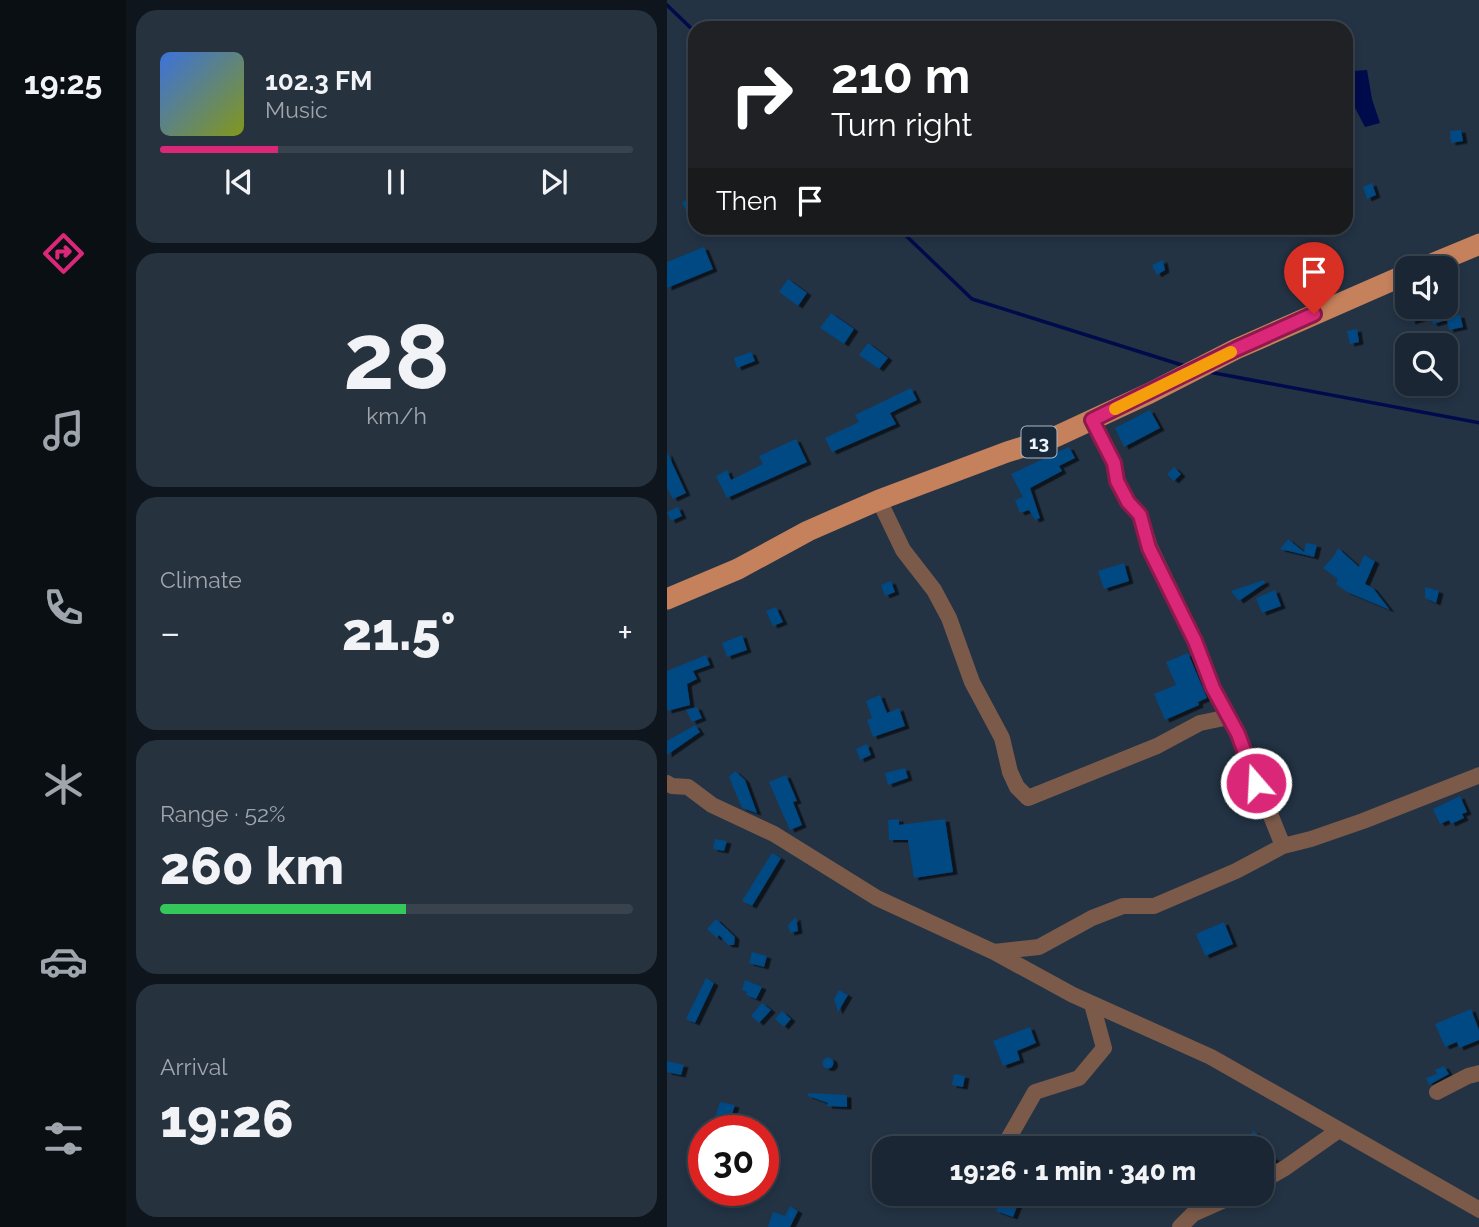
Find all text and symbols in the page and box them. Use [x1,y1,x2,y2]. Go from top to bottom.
text: 210 m [831,47,970,104]
icon: right [716,49,807,140]
text: 19:25 [24,64,102,101]
text: 102.3 FM [265,66,372,96]
text: Music [265,96,328,123]
text: Turn right [831,106,972,143]
icon: previous [220,163,258,201]
icon: pause [377,163,415,201]
icon: next [535,163,573,201]
icon: arrive [791,182,829,220]
text: Then [716,186,777,216]
icon: directions [39,229,88,278]
pin [1284,242,1344,314]
icon: arrive [1295,253,1333,291]
map controls [1395,256,1458,396]
button: sound [1395,256,1458,319]
text: 28 [343,303,450,410]
button: search [1395,333,1458,396]
text: km/h [366,402,427,429]
icon: music [39,406,88,455]
road number: 13 [1021,426,1057,458]
text: Climate [160,566,242,593]
icon: phone [39,583,88,632]
text: 21.5° [342,601,456,662]
text: − [160,610,180,655]
text: + [617,610,633,655]
position arrow [1219,746,1293,820]
icon: climate [39,760,88,809]
text: Range · 52% [160,800,286,827]
text: 260 km [160,835,344,896]
icon: car [39,937,88,986]
text: Arrival [160,1053,227,1080]
text: 19:26 [160,1088,294,1149]
icon: filters [39,1114,88,1163]
speed limit sign: 30 [688,1115,779,1206]
text: 19:26 · 1 min · 340 m [950,1156,1196,1186]

